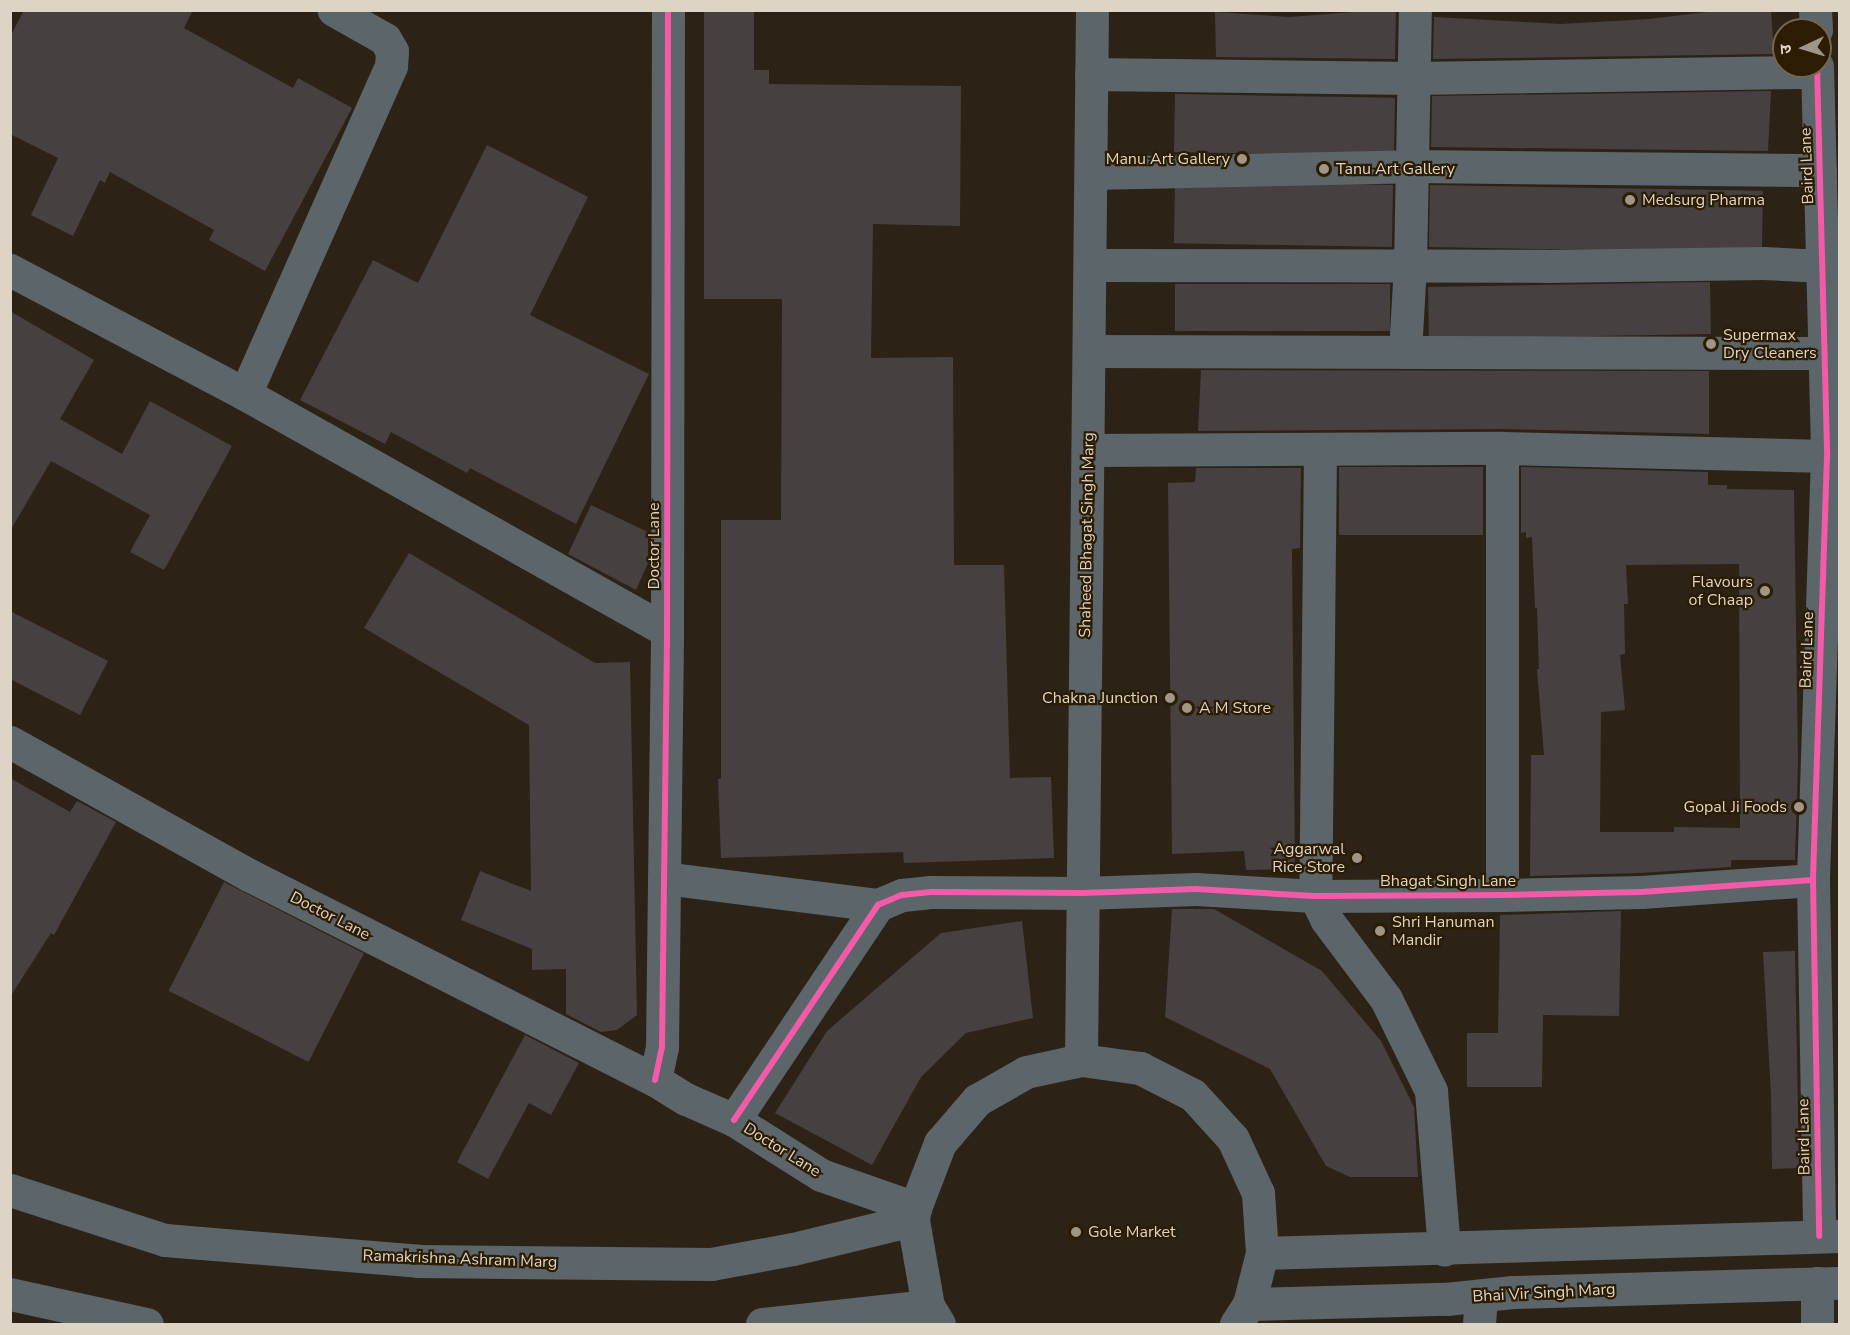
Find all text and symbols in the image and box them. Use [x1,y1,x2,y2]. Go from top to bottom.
north arrow [1772,18,1832,78]
text: उ [1775,44,1797,55]
street label: Baird Lane [1796,127,1818,205]
place label: Manu Art Gallery [1106,149,1230,169]
marker: Manu Art Gallery [1235,152,1249,166]
place label: Tanu Art Gallery [1336,159,1455,179]
marker: Tanu Art Gallery [1317,162,1331,176]
place label: Medsurg Pharma [1642,190,1765,210]
marker: Medsurg Pharma [1623,193,1637,207]
place label: Supermax Dry Cleaners [1723,325,1817,363]
marker: Supermax Dry Cleaners [1704,337,1718,351]
street label: Shaheed Bhagat Singh Marg [1076,432,1098,638]
street label: Doctor Lane [644,502,664,590]
place label: Flavours of Chaap [1689,572,1753,610]
marker: Flavours of Chaap [1758,584,1772,598]
street label: Baird Lane [1796,611,1818,689]
place label: Chakna Junction [1042,688,1158,708]
marker: Chakna Junction [1163,691,1177,705]
place label: A M Store [1199,698,1271,718]
marker: A M Store [1180,701,1194,715]
place label: Gopal Ji Foods [1684,797,1787,817]
marker: Gopal Ji Foods [1792,800,1806,814]
place label: Aggarwal Rice Store [1272,839,1345,877]
marker: Aggarwal Rice Store [1350,851,1364,865]
street label: Bhagat Singh Lane [1380,871,1516,891]
street label: Doctor Lane [287,888,373,944]
place label: Shri Hanuman Mandir [1392,912,1494,950]
marker: Shri Hanuman Mandir [1373,924,1387,938]
street label: Baird Lane [1794,1098,1814,1176]
street label: Doctor Lane [740,1119,824,1181]
place label: Gole Market [1088,1222,1176,1242]
marker: Gole Market [1069,1225,1083,1239]
street label: Ramakrishna Ashram Marg [362,1246,558,1272]
street label: Bhai Vir Singh Marg [1472,1280,1616,1306]

